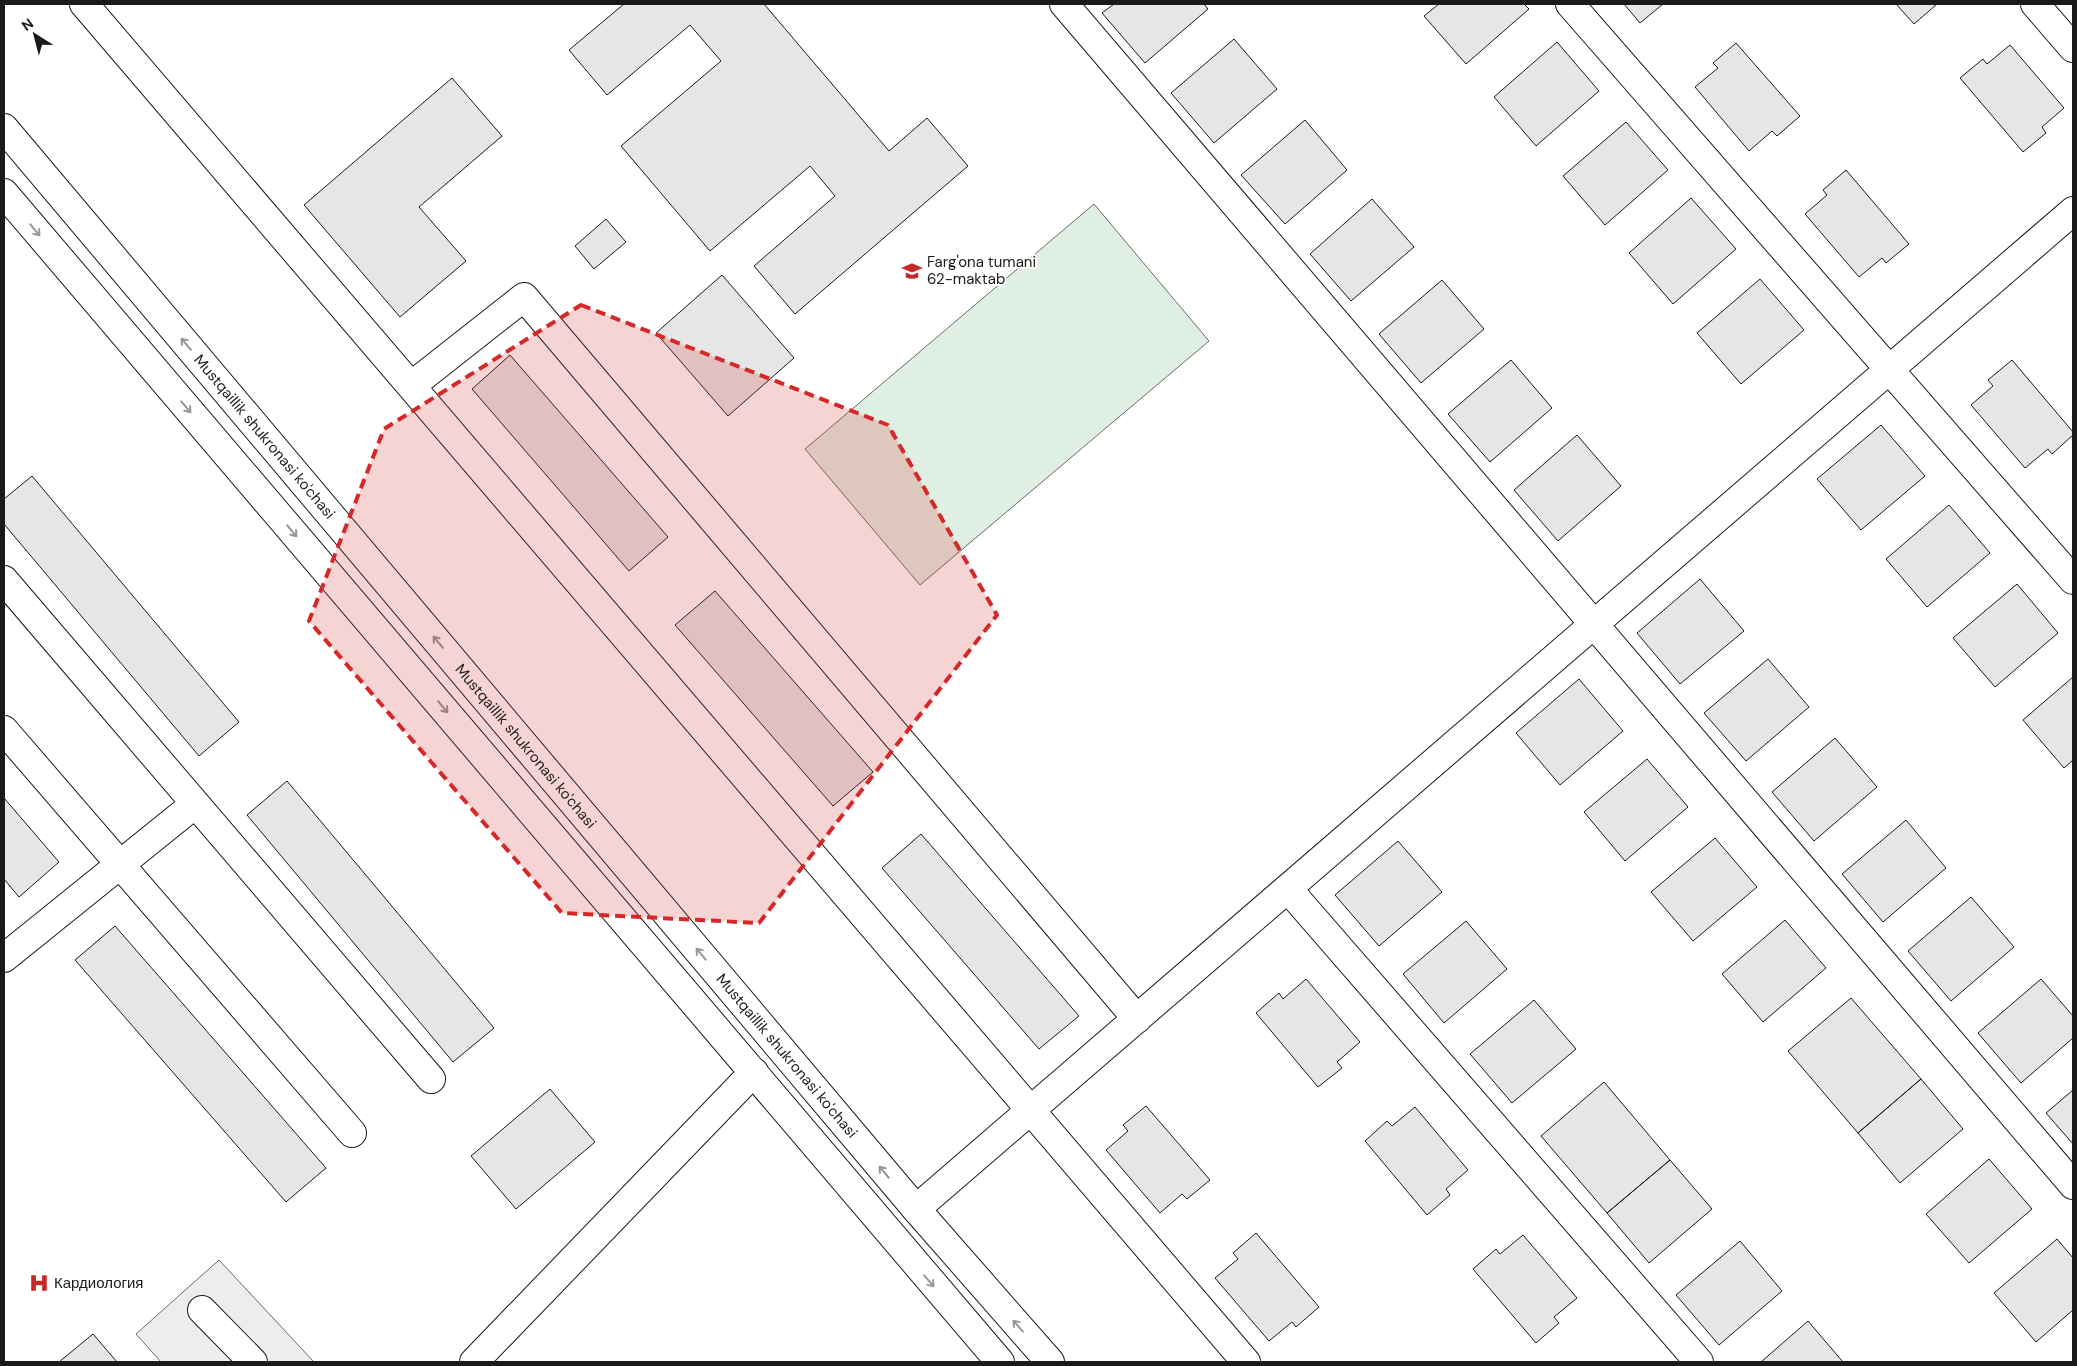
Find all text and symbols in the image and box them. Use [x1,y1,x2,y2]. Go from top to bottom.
north arrow [10,10,60,60]
text: N [18,14,37,35]
one-way arrow [30,223,41,236]
place label: Farg'ona tumani 62-maktab [927,252,1036,289]
school or university icon: Farg'ona tumani 62-maktab [901,260,923,282]
one-way arrow [181,338,192,351]
street label: Mustqaillik shukronasi ko'chasi [189,350,340,523]
one-way arrow [181,400,192,413]
one-way arrow [286,524,297,537]
one-way arrow [432,636,444,649]
street label: Mustqaillik shukronasi ko'chasi [451,660,601,833]
one-way arrow [437,701,448,714]
one-way arrow [695,947,707,960]
street label: Mustqaillik shukronasi ko'chasi [712,969,862,1142]
one-way arrow [879,1166,890,1179]
hospital icon: Кардиология [28,1272,50,1294]
place label: Кардиология [54,1273,143,1293]
one-way arrow [923,1274,934,1287]
one-way arrow [1012,1319,1024,1332]

